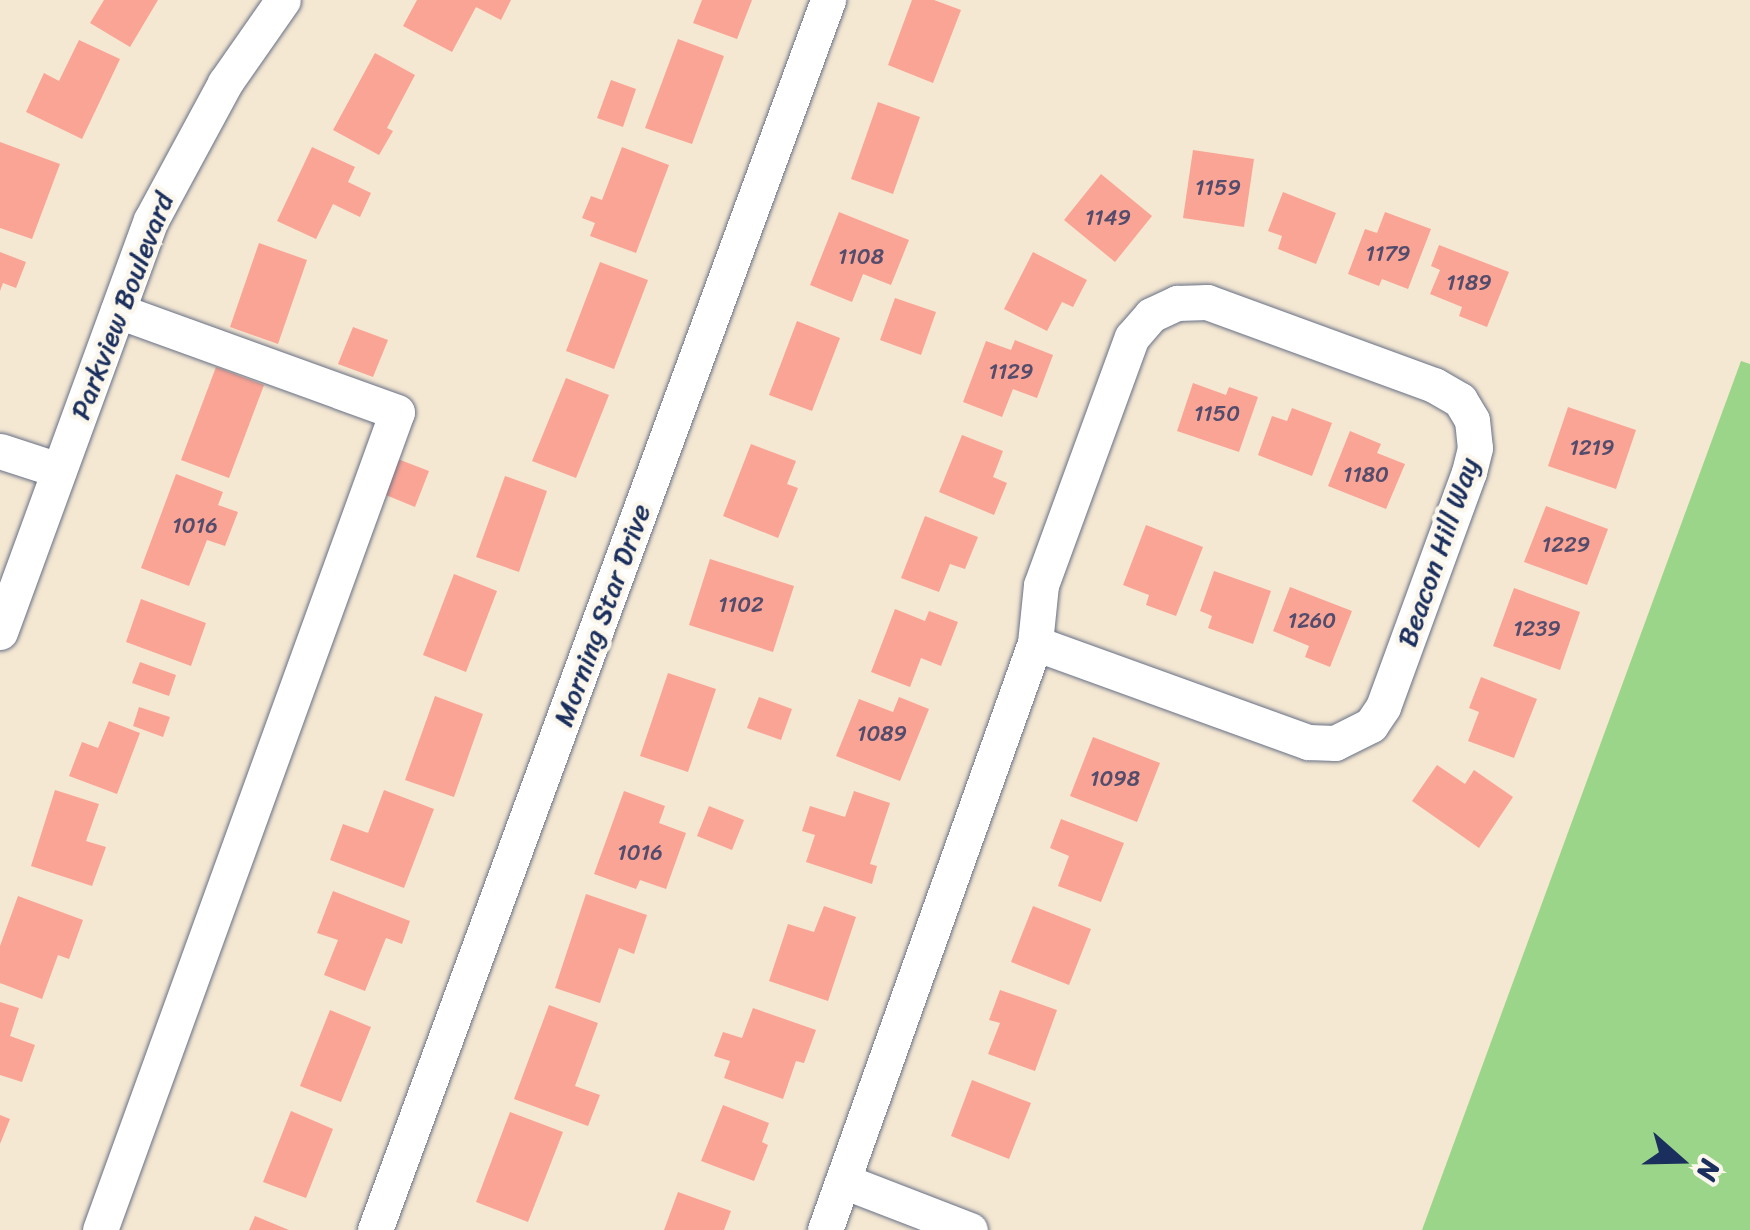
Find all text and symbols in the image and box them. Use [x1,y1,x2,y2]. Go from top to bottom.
house number: 1159 [1195,175,1241,201]
street label: Parkview Boulevard [63,188,181,424]
house number: 1149 [1085,205,1131,231]
house number: 1179 [1366,241,1410,267]
house number: 1108 [838,244,884,270]
house number: 1189 [1446,270,1492,296]
house number: 1129 [988,359,1034,385]
house number: 1150 [1194,401,1240,427]
house number: 1219 [1569,435,1615,461]
street label: Beacon Hill Way [1390,453,1486,651]
house number: 1180 [1343,462,1389,488]
street label: Morning Star Drive [546,499,658,731]
house number: 1016 [172,513,218,539]
house number: 1229 [1542,532,1590,558]
house number: 1102 [718,592,764,618]
house number: 1260 [1288,608,1336,634]
house number: 1239 [1513,616,1561,642]
house number: 1089 [857,721,907,747]
house number: 1098 [1090,766,1140,792]
house number: 1016 [617,840,663,866]
north arrow [1630,1110,1730,1210]
text: N [1682,1153,1735,1188]

